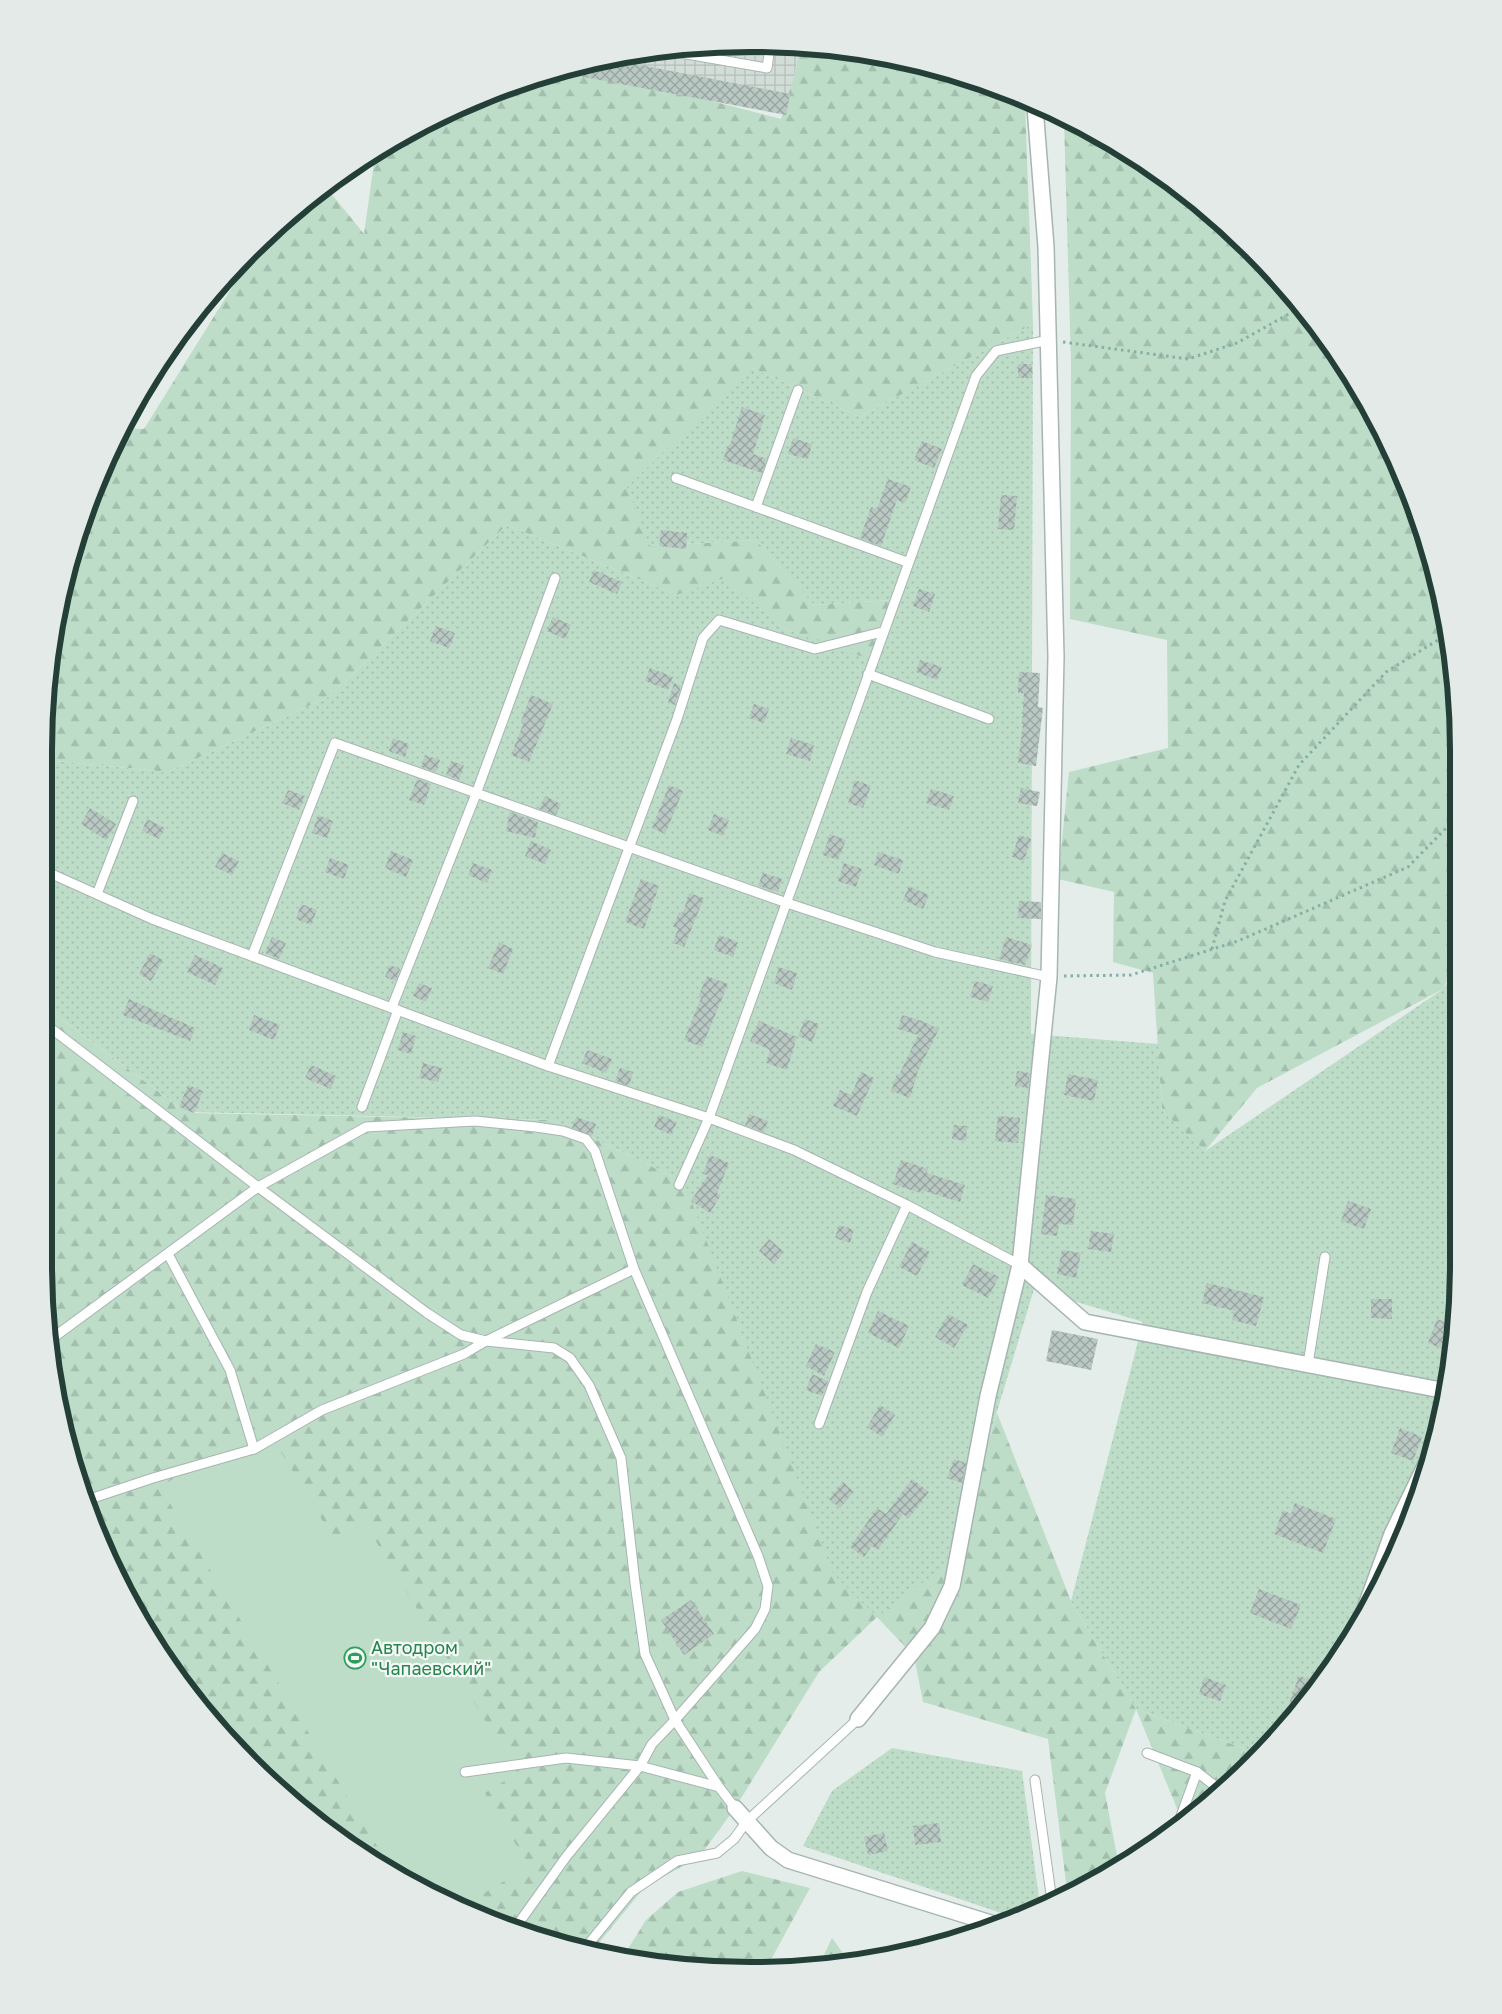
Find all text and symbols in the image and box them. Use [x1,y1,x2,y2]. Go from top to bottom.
place label: Автодром "Чапаевский" [371,1636,491,1679]
sports icon: Автодром "Чапаевский" [343,1646,367,1670]

